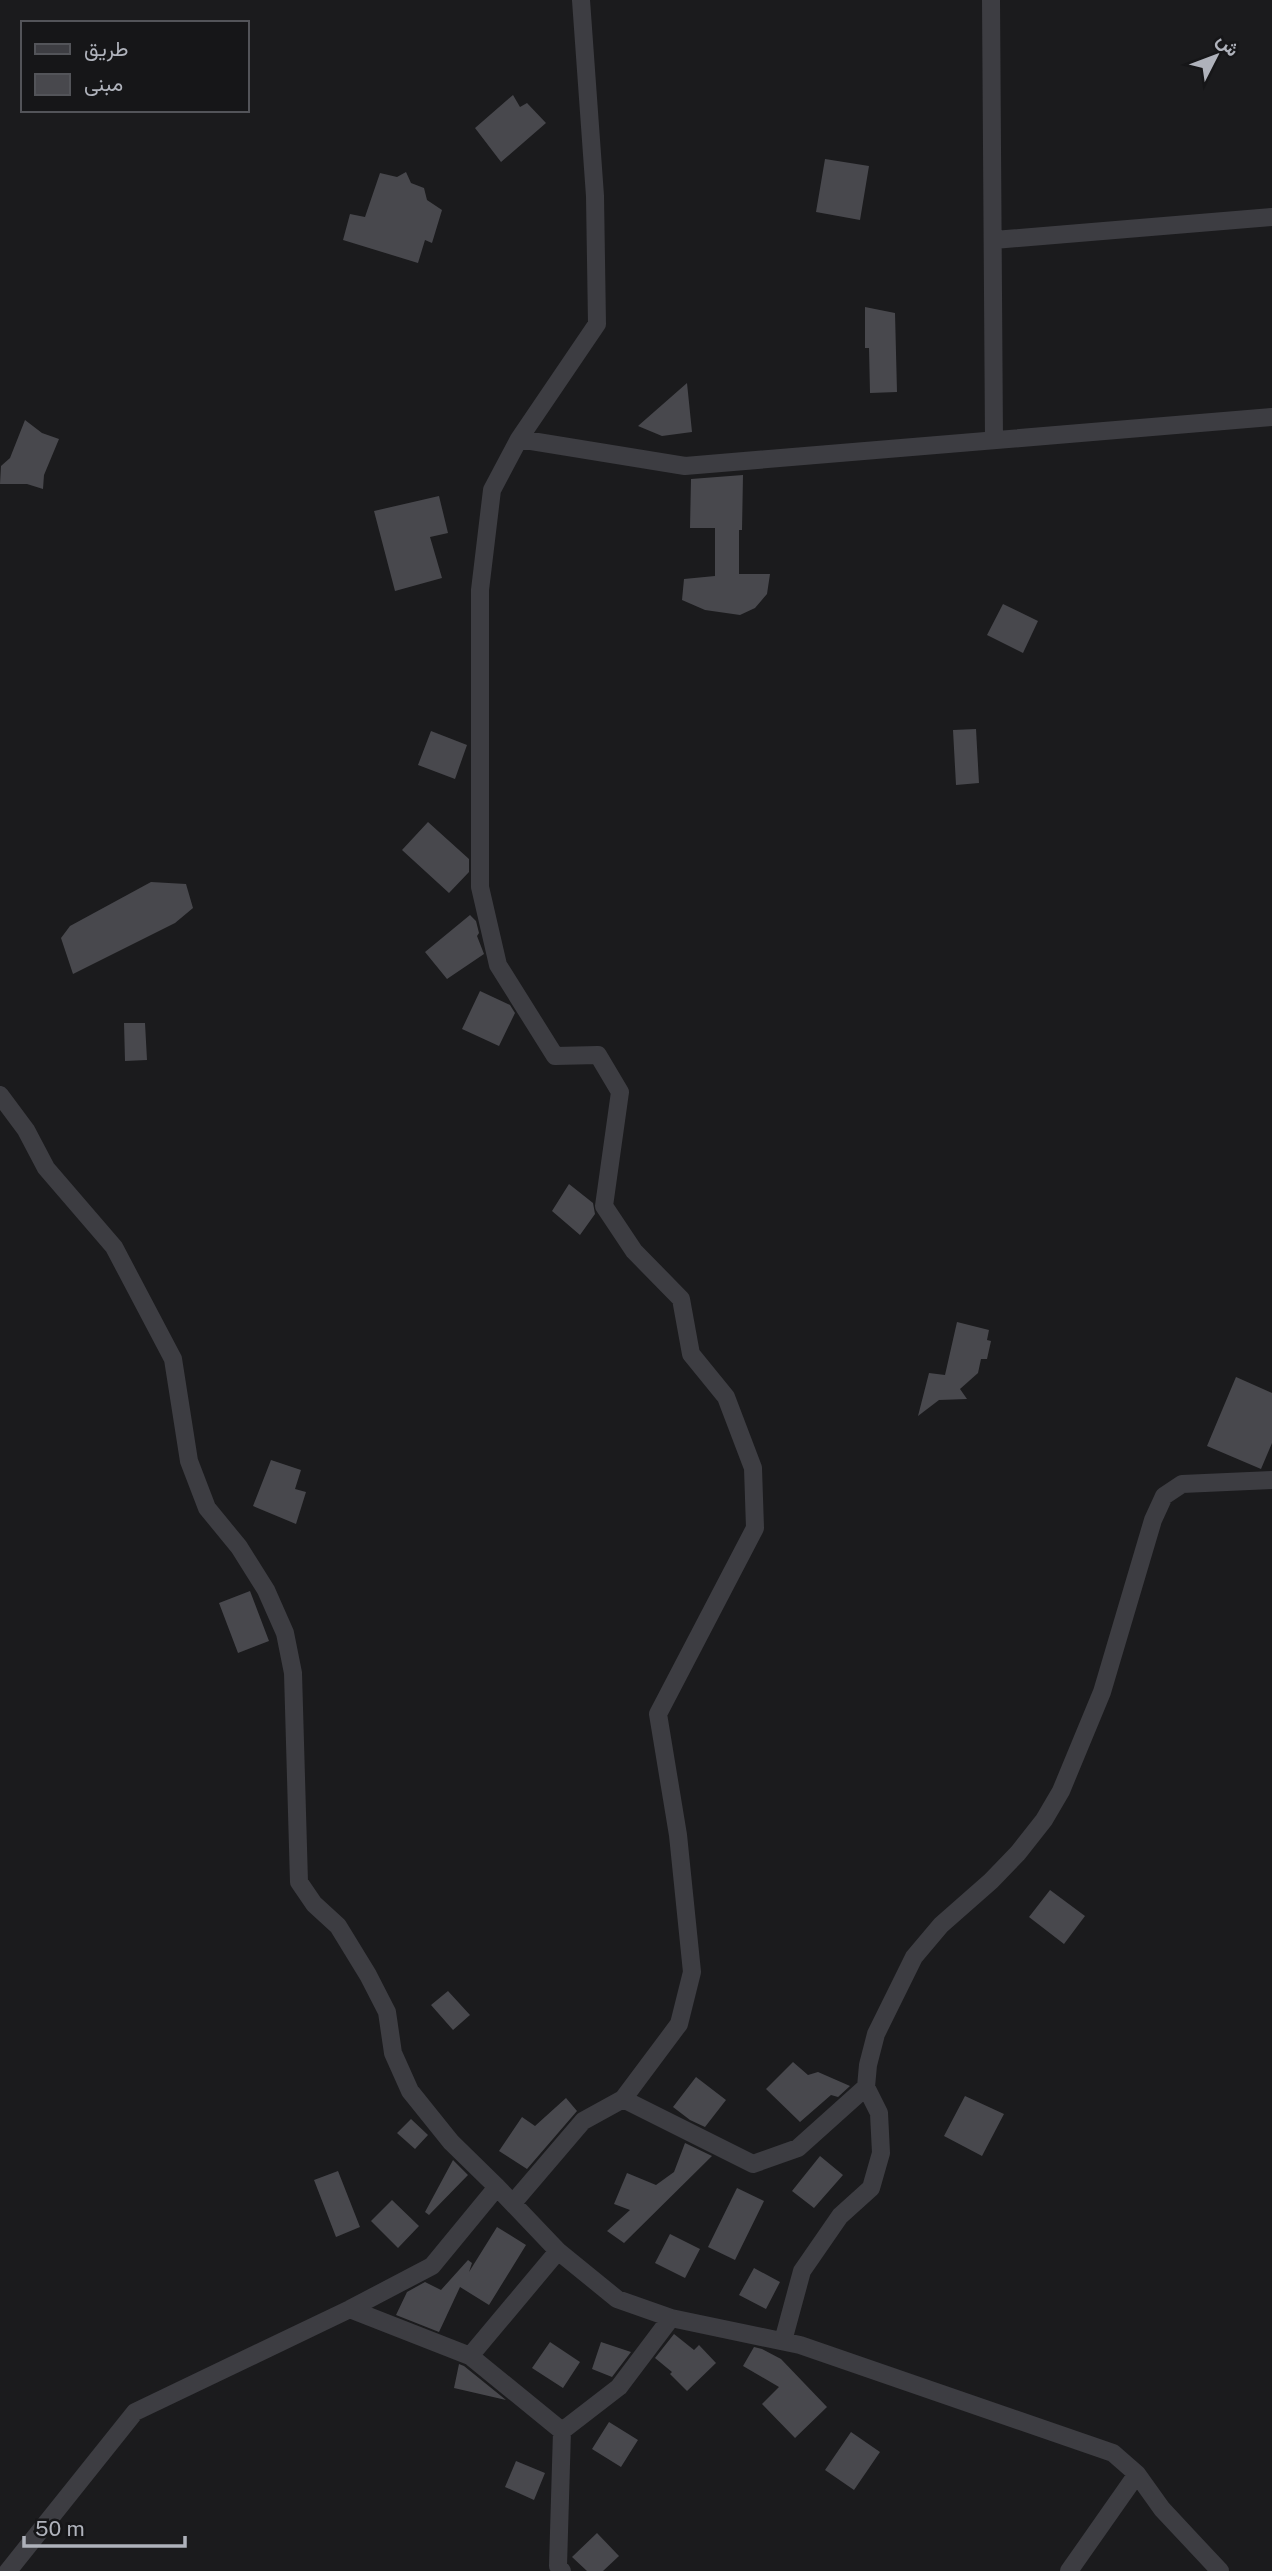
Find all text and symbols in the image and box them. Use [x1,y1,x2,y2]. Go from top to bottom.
legend [21,21,248,112]
north arrow [1181,21,1251,91]
text: ش [1212,29,1245,61]
text: طريق [84,36,129,62]
text: مبنى [84,71,123,96]
scale bar [24,2504,186,2548]
text: 50 m [35,2516,85,2541]

